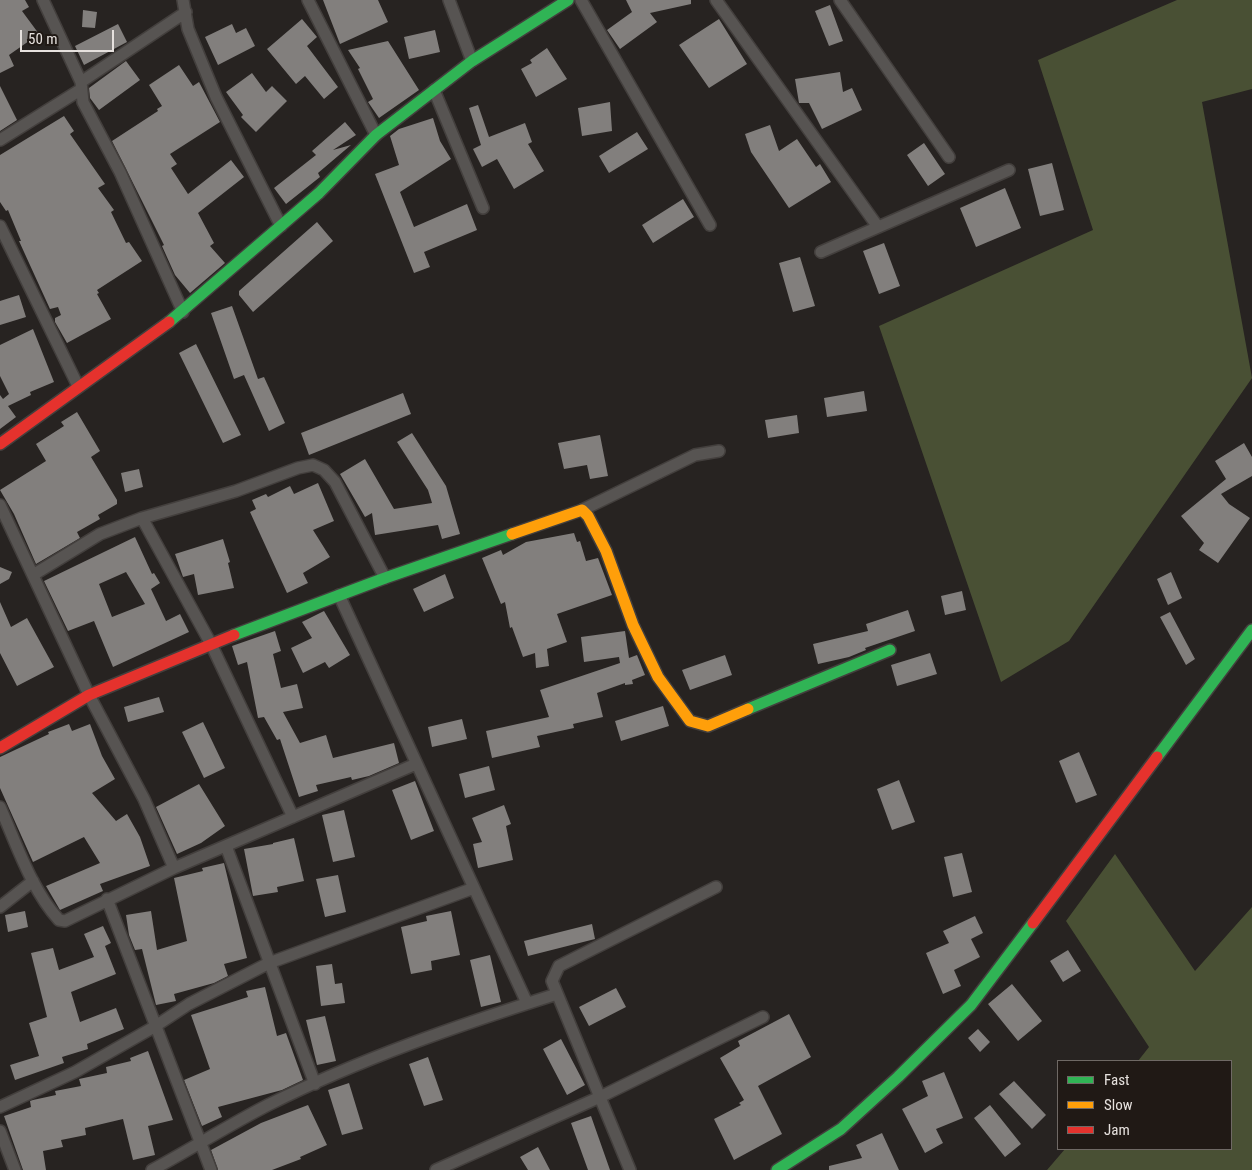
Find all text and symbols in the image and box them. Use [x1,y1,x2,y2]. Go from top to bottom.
scale bar [22,20,116,52]
text: 50 m [28,30,58,48]
legend [1057,1060,1232,1150]
text: Fast [1104,1071,1129,1089]
text: Slow [1104,1096,1133,1114]
text: Jam [1104,1121,1130,1139]

